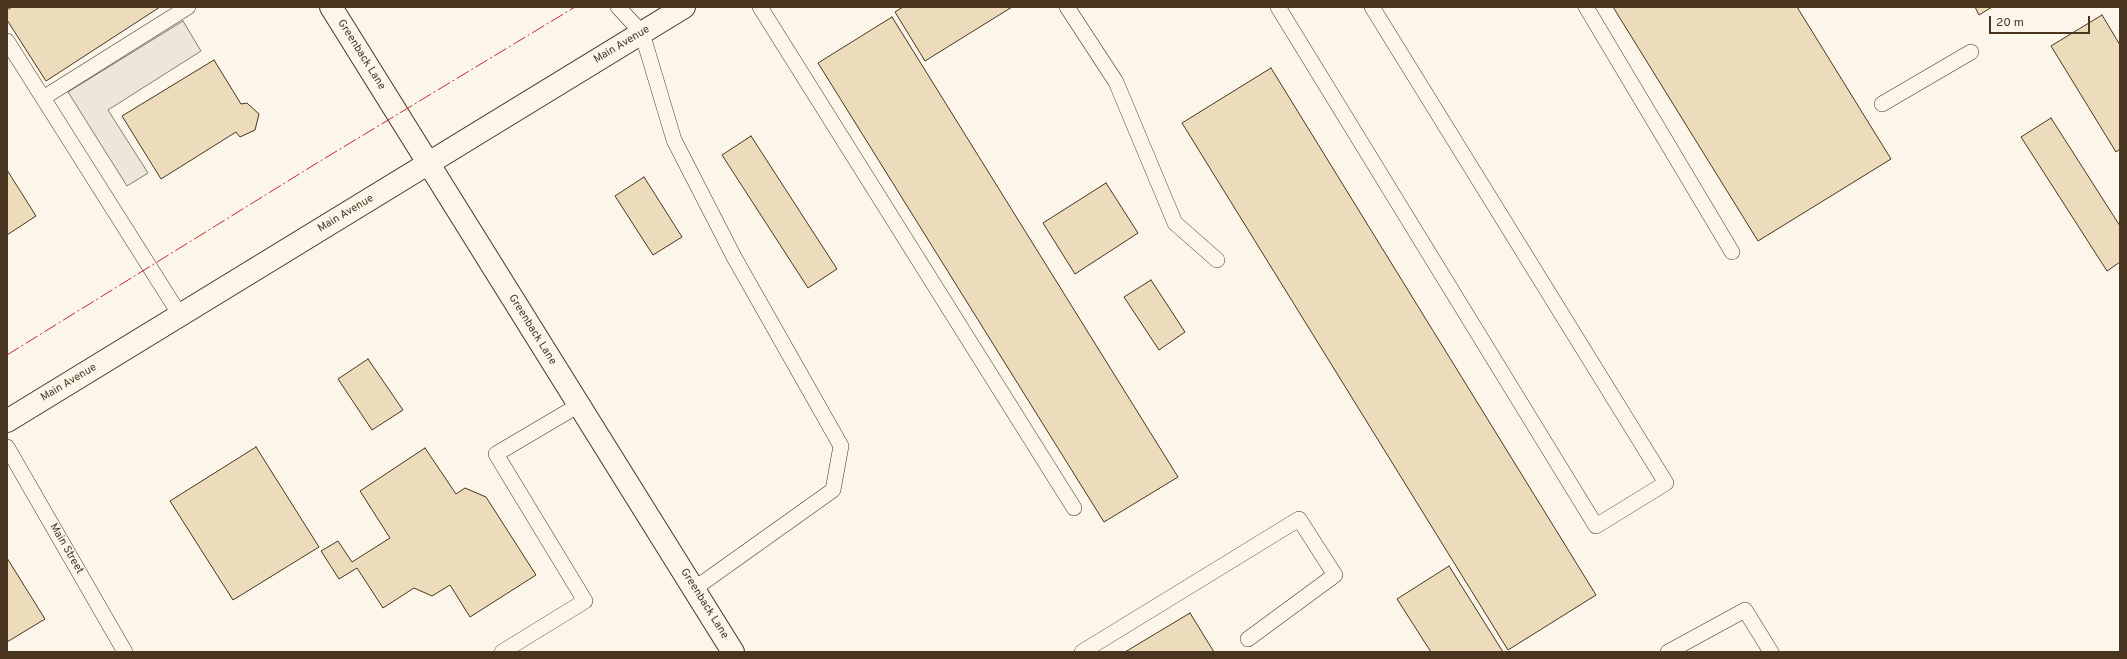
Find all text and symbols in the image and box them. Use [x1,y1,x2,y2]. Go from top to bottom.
scale bar [1991,8,2092,34]
text: 20 m [1996,15,2024,31]
street label: Greenback Lane [334,17,388,93]
street label: Main Avenue [592,23,652,67]
street label: Main Avenue [316,192,376,236]
street label: Greenback Lane [505,292,559,368]
street label: Main Avenue [39,361,99,405]
street label: Main Street [46,521,86,577]
street label: Greenback Lane [677,566,731,642]

